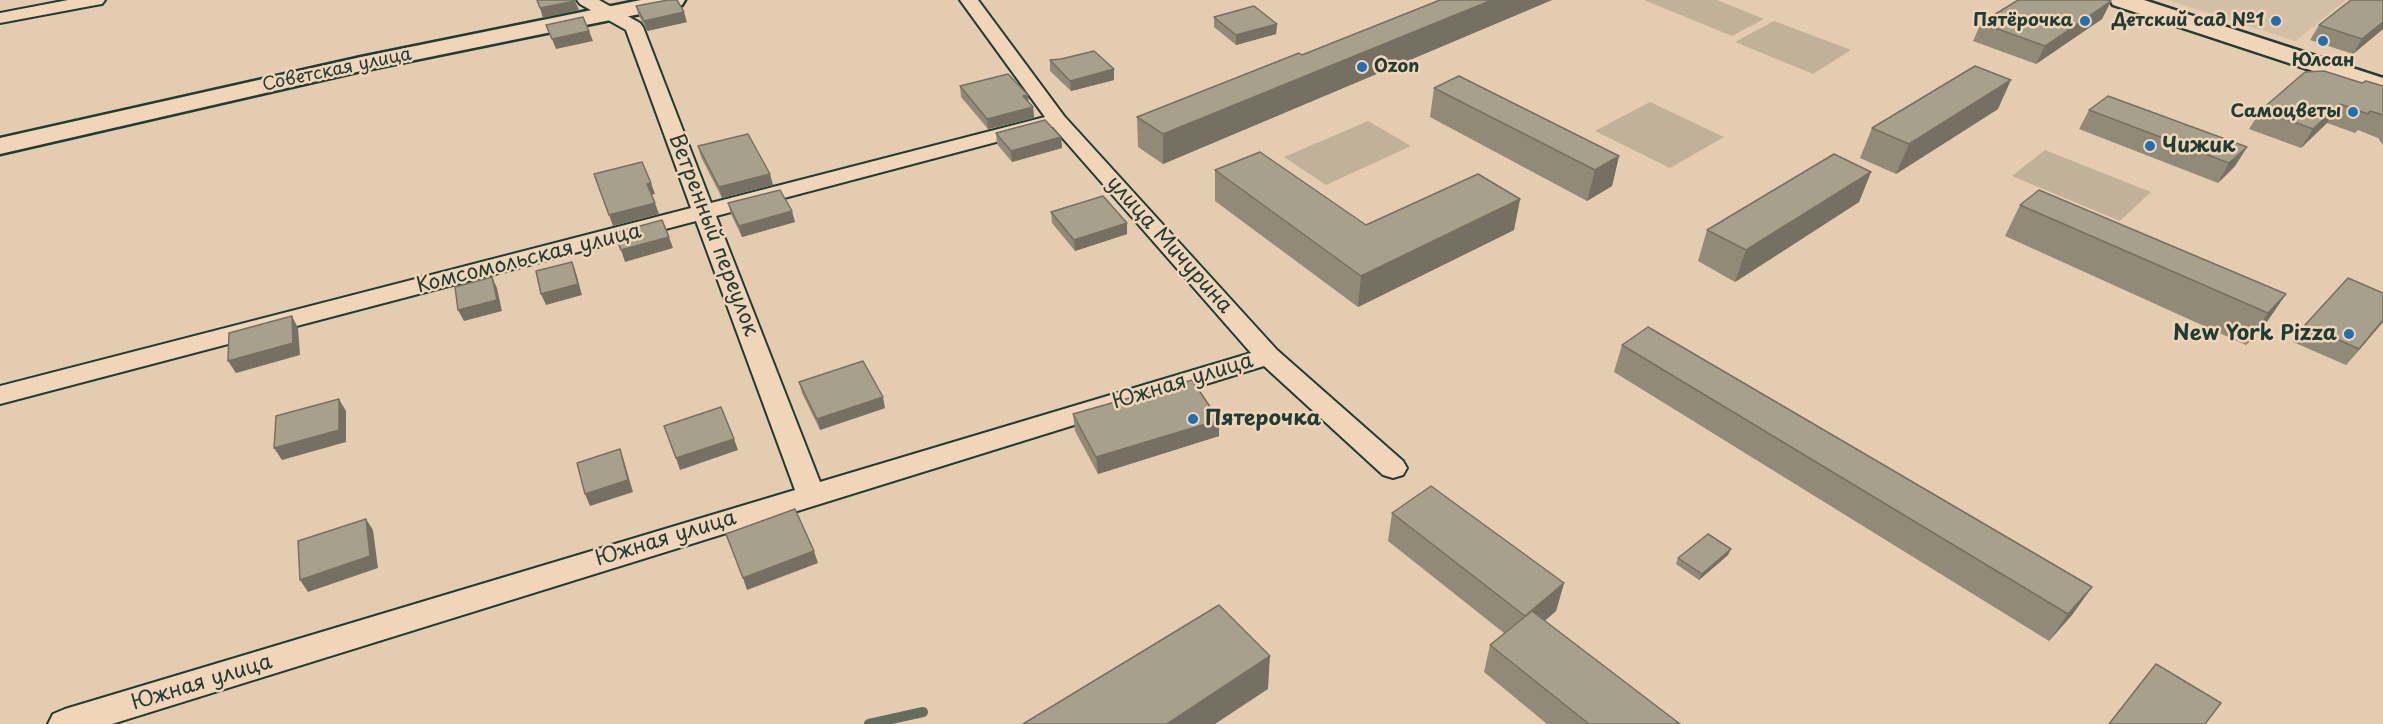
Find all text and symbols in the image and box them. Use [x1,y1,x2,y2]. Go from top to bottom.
place label: Пятёрочка [1973,10,2073,32]
place label: Детский сад №1 [2112,10,2264,32]
marker: Пятёрочка [2078,14,2092,28]
marker: Детский сад №1 [2269,14,2283,28]
marker: Юлсан [2316,34,2330,48]
street label: Советская улица [260,44,414,96]
place label: Юлсан [2292,50,2354,72]
place label: Ozon [1374,56,1419,78]
marker: Ozon [1355,60,1369,74]
place label: Самоцветы [2231,101,2341,123]
marker: Самоцветы [2346,105,2360,119]
street label: Ветренный переулок [663,130,763,340]
place label: Чижик [2162,133,2235,159]
marker: Чижик [2143,139,2157,153]
street label: улица Мичурина [1101,171,1237,319]
street label: Комсомольская улица [414,219,644,299]
place label: New York Pizza [2173,321,2337,347]
marker: New York Pizza [2342,327,2356,341]
street label: Южная улица [1110,349,1256,415]
place label: Пятерочка [1205,406,1321,432]
marker: Пятерочка [1186,412,1200,426]
street label: Южная улица [593,506,739,572]
street label: Южная улица [129,650,275,716]

